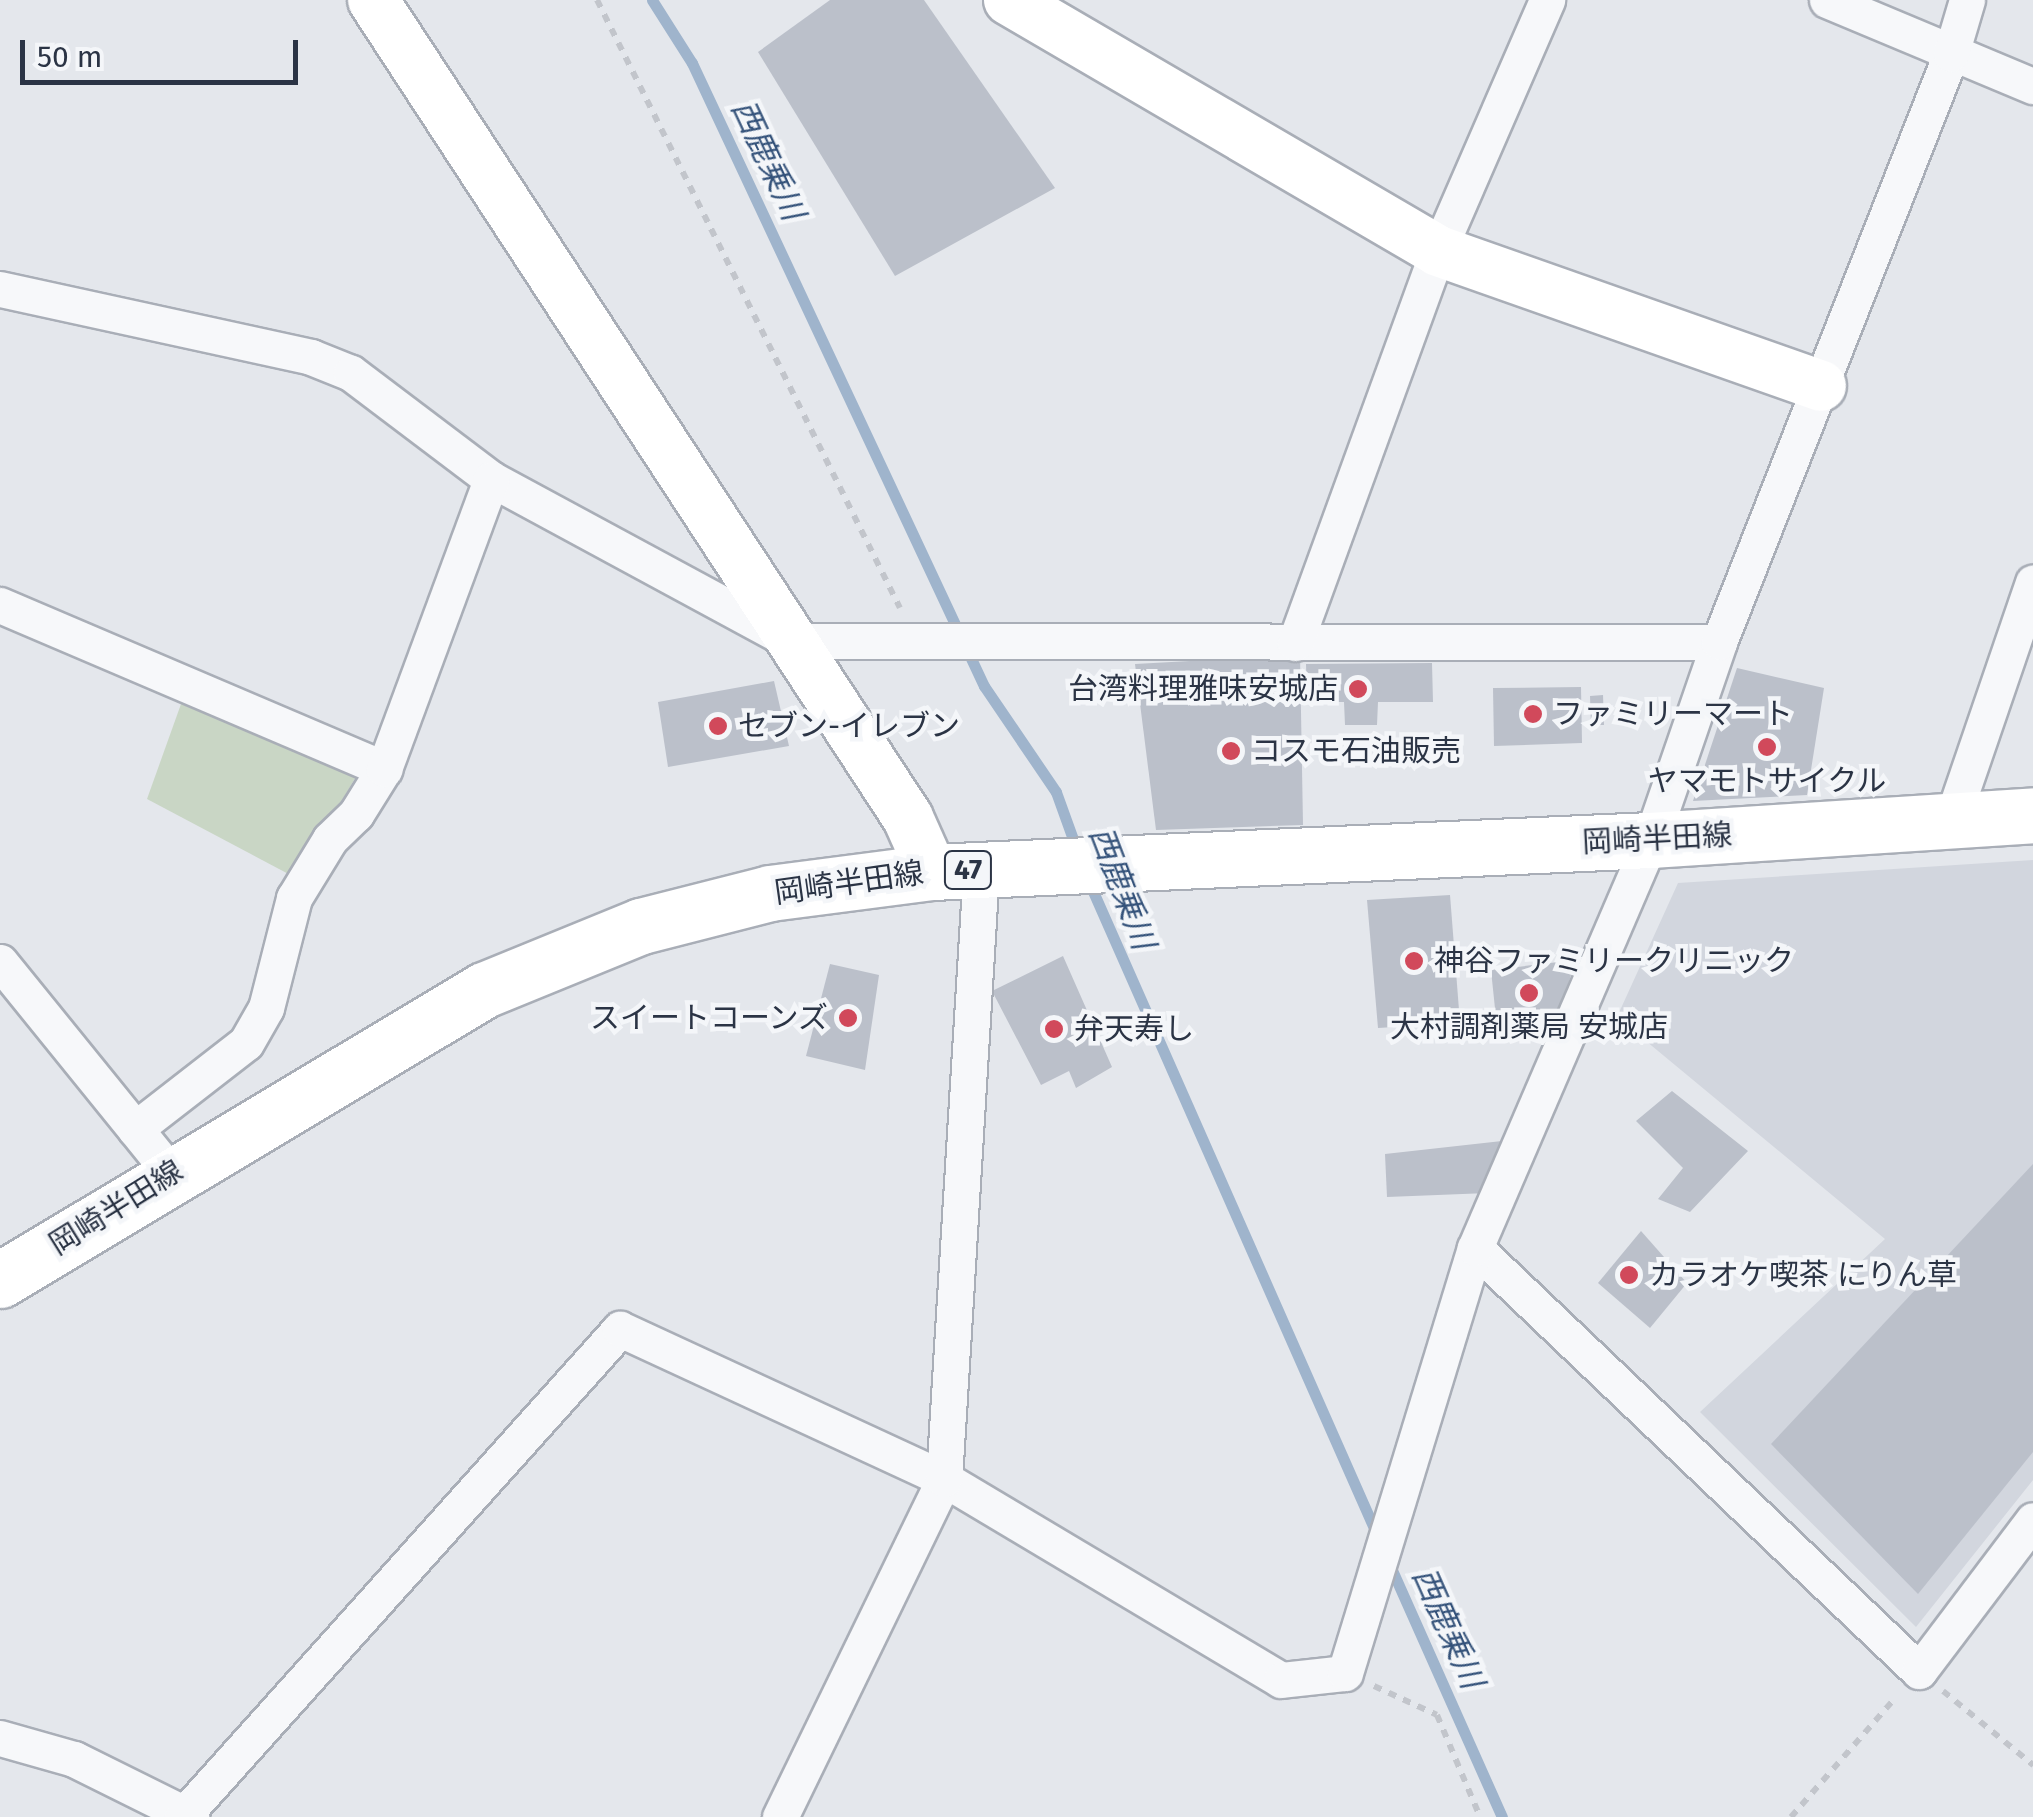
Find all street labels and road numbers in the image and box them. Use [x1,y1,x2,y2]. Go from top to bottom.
street label: 岡崎半田線 [1581,817,1733,861]
road number: 47 [943,847,993,893]
street label: 岡崎半田線 [772,855,926,911]
street label: 岡崎半田線 [43,1153,189,1263]

